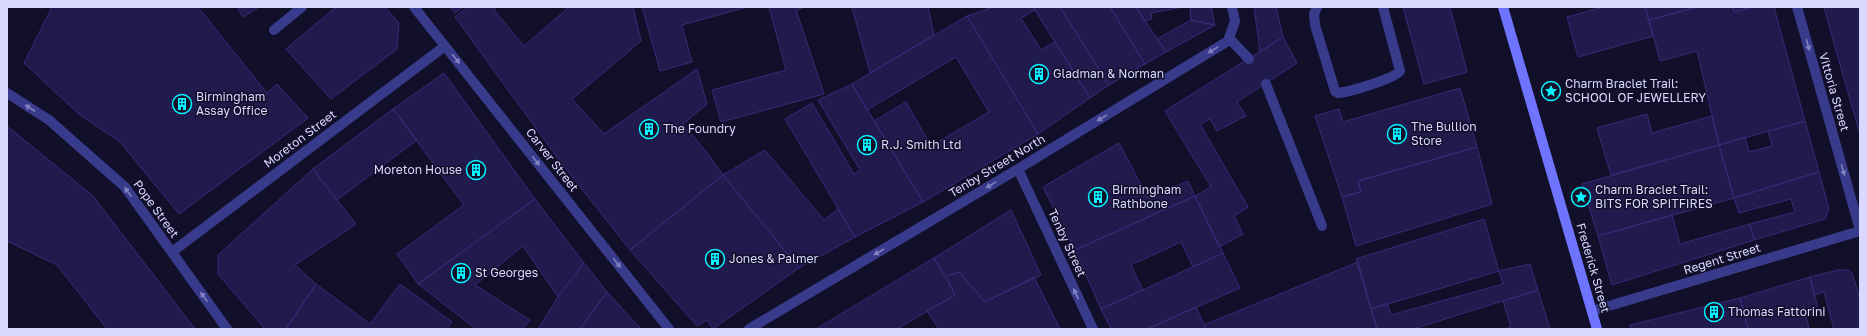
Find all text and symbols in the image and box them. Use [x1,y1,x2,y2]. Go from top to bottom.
one-way arrow [1805,38,1811,51]
one-way arrow [1207,47,1219,54]
street label: Vittoria Street [1816,51,1853,133]
one-way arrow [451,54,460,65]
building icon: Gladman & Norman [1028,63,1050,85]
place label: Gladman & Norman [1053,66,1164,81]
place label: Charm Braclet Trail: SCHOOL OF JEWELLERY [1565,76,1706,105]
place icon: Charm Braclet Trail: SCHOOL OF JEWELLERY [1540,80,1562,102]
place label: Birmingham Assay Office [196,89,267,118]
building icon: Birmingham Assay Office [171,93,193,115]
one-way arrow [25,104,35,112]
street label: Moreton Street [260,106,339,171]
one-way arrow [1097,114,1107,122]
building icon: The Foundry [638,118,660,140]
place label: The Bullion Store [1411,119,1477,148]
place label: The Foundry [663,121,736,136]
building icon: The Bullion Store [1386,123,1408,145]
street label: Carver Street [523,125,582,195]
street label: Tenby Street North [946,131,1048,200]
building icon: R.J. Smith Ltd [856,134,878,156]
place label: R.J. Smith Ltd [881,137,961,152]
one-way arrow [532,156,541,167]
building icon: Moreton House [465,159,487,181]
place label: Moreton House [374,162,462,177]
one-way arrow [1840,164,1846,176]
street label: Pope Street [130,177,183,241]
one-way arrow [985,182,997,189]
place label: Birmingham Rathbone [1112,182,1181,211]
place label: Charm Braclet Trail: BITS FOR SPITFIRES [1595,182,1713,211]
one-way arrow [124,186,133,197]
building icon: Birmingham Rathbone [1087,186,1109,208]
place icon: Charm Braclet Trail: BITS FOR SPITFIRES [1570,186,1592,208]
street label: Tenby Street [1045,206,1090,279]
street label: Frederick Street [1573,221,1614,315]
street label: Regent Street [1681,240,1762,277]
building icon: Jones & Palmer [704,248,726,270]
one-way arrow [873,248,885,255]
place label: Jones & Palmer [729,251,819,266]
one-way arrow [613,258,621,269]
building icon: St Georges [450,262,472,284]
place label: St Georges [475,265,538,280]
one-way arrow [1073,288,1079,299]
one-way arrow [200,292,208,303]
building icon: Thomas Fattorini [1703,301,1725,323]
place label: Thomas Fattorini [1728,304,1826,319]

